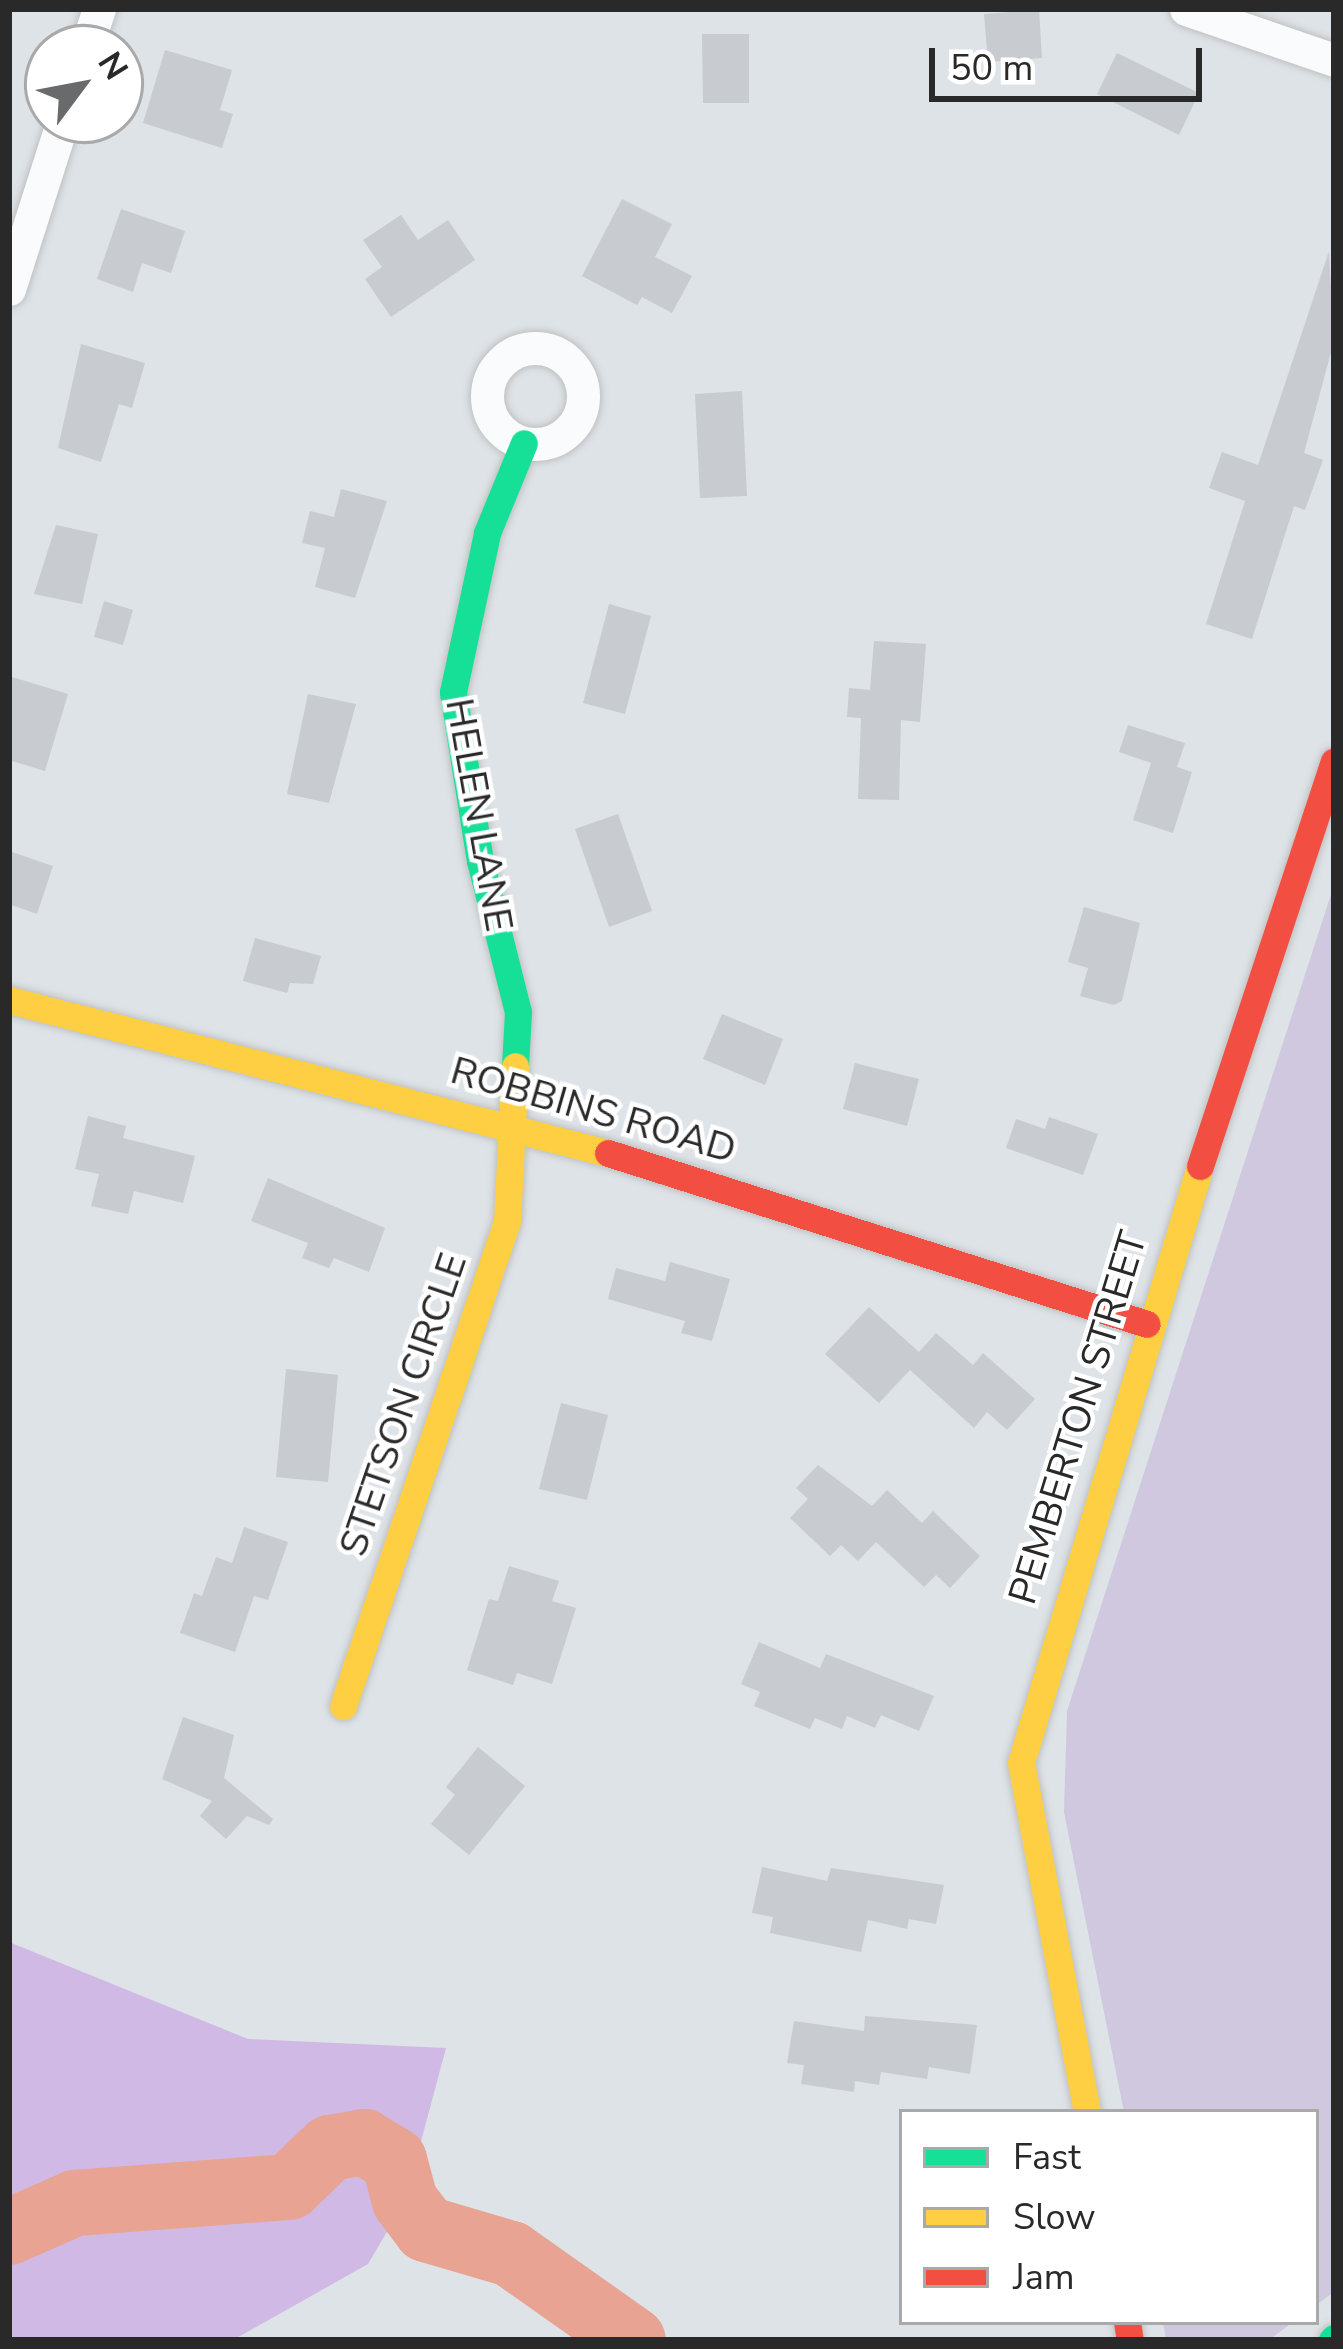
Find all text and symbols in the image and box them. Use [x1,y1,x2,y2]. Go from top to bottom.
north arrow [24,24,144,144]
scale bar [935,24,1208,98]
text: N [87,44,138,89]
text: 50 m [950,44,1033,93]
street label: HELEN LANE [434,695,522,935]
street label: ROBBINS ROAD [445,1048,741,1174]
street label: PEMBERTON STREET [1000,1226,1158,1610]
street label: STETSON CIRCLE [330,1248,478,1562]
legend [899,2109,1319,2325]
text: Fast [1013,2133,1081,2182]
text: Slow [1013,2193,1096,2242]
text: Jam [1013,2253,1075,2302]

